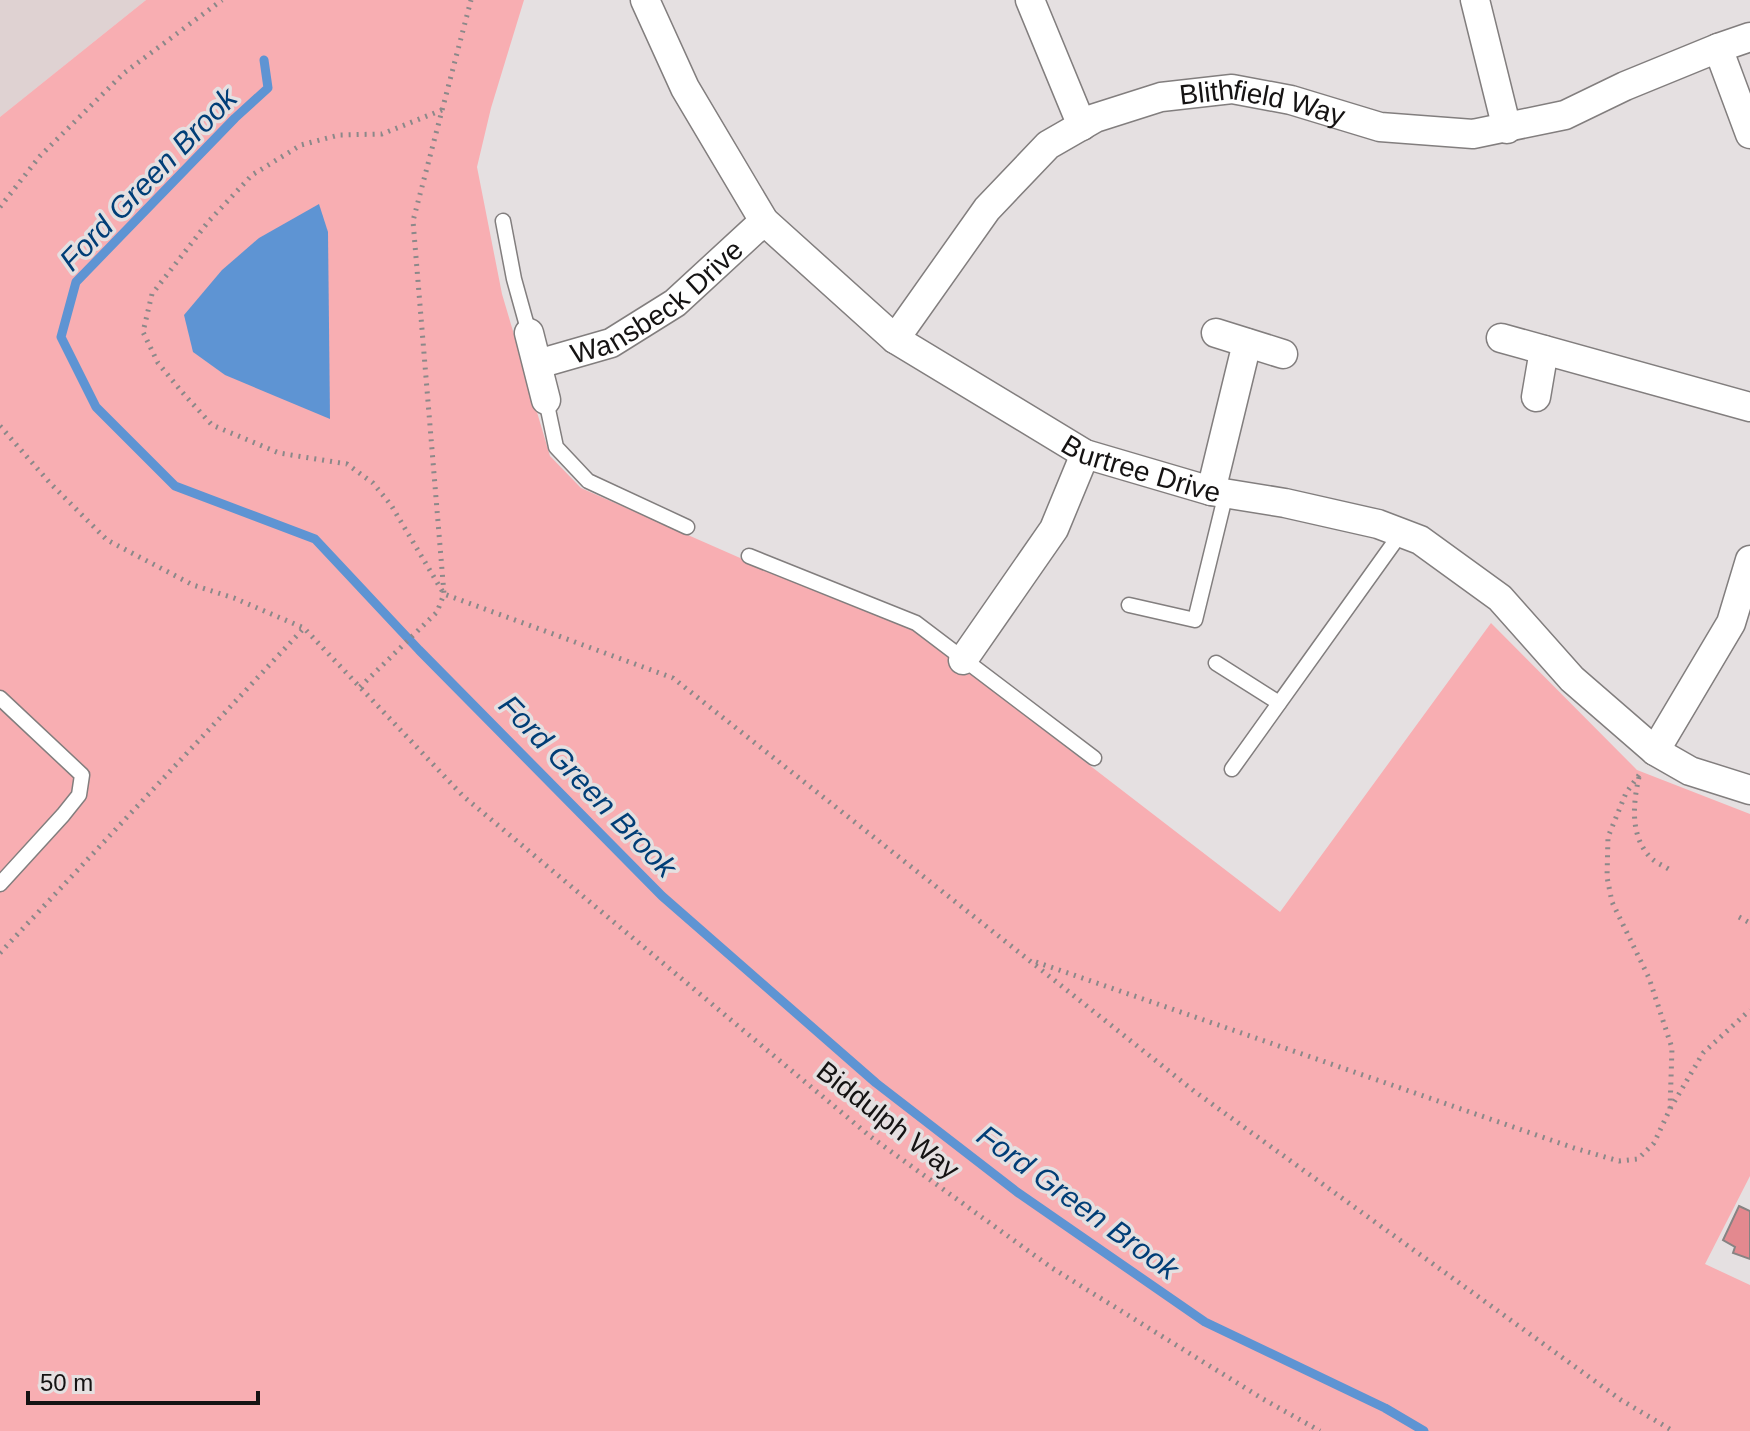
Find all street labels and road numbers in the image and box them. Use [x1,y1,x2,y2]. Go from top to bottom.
street label: Blithfield Way [1178,73,1349,131]
street label: Wansbeck Drive [567,233,749,369]
street label: Burtree Drive [1056,428,1223,508]
street label: Biddulph Way [811,1055,965,1185]

